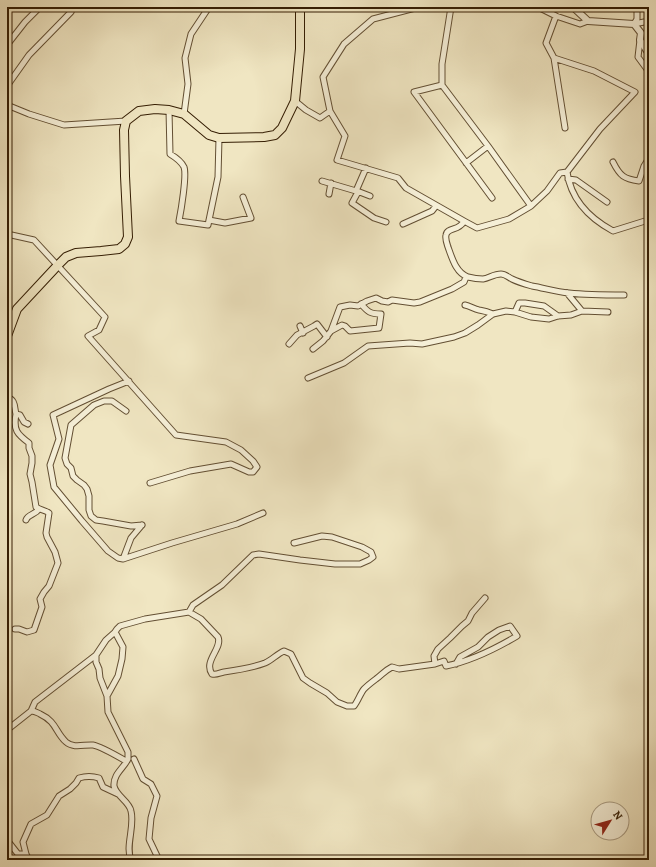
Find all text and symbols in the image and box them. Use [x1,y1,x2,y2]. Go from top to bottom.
north arrow [590,801,630,841]
text: N [609,808,626,823]

